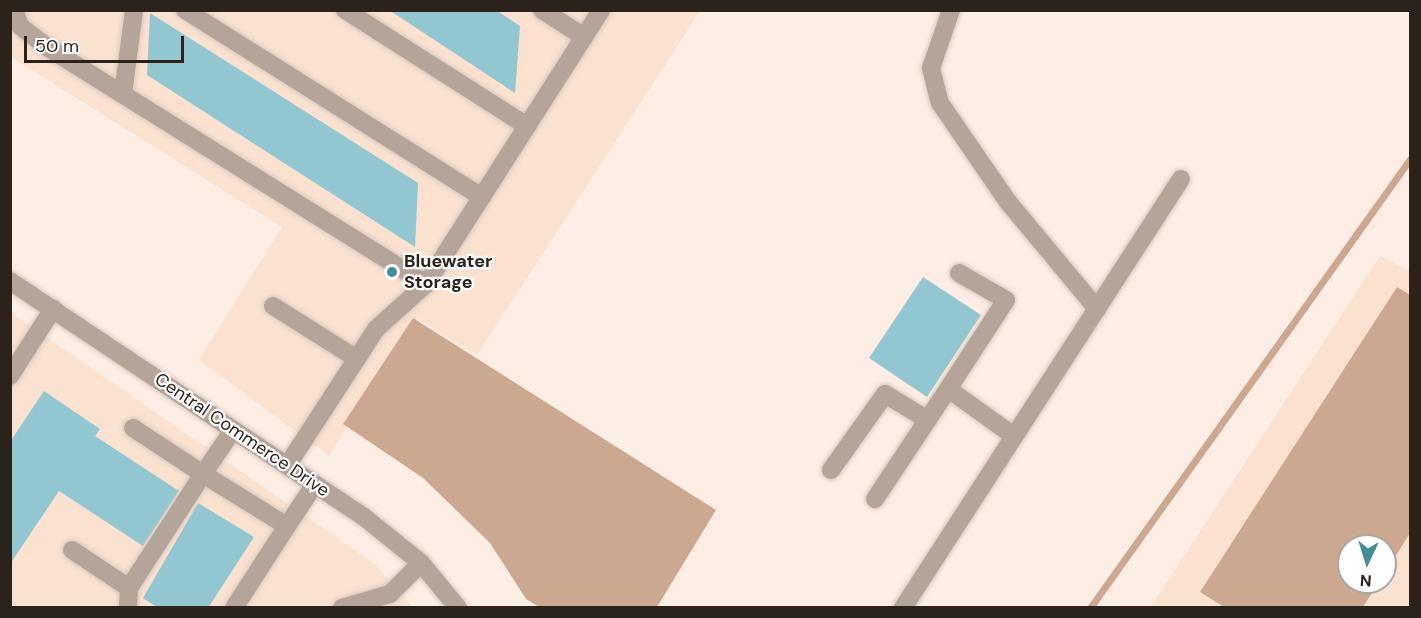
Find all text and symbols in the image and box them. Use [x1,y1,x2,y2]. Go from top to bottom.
scale bar [27,24,188,62]
text: 50 m [35,34,79,58]
place label: Bluewater Storage [404,251,492,294]
marker: Bluewater Storage [385,265,399,279]
street label: Central Commerce Drive [151,368,333,502]
north arrow [1337,534,1397,594]
text: N [1359,570,1372,591]

